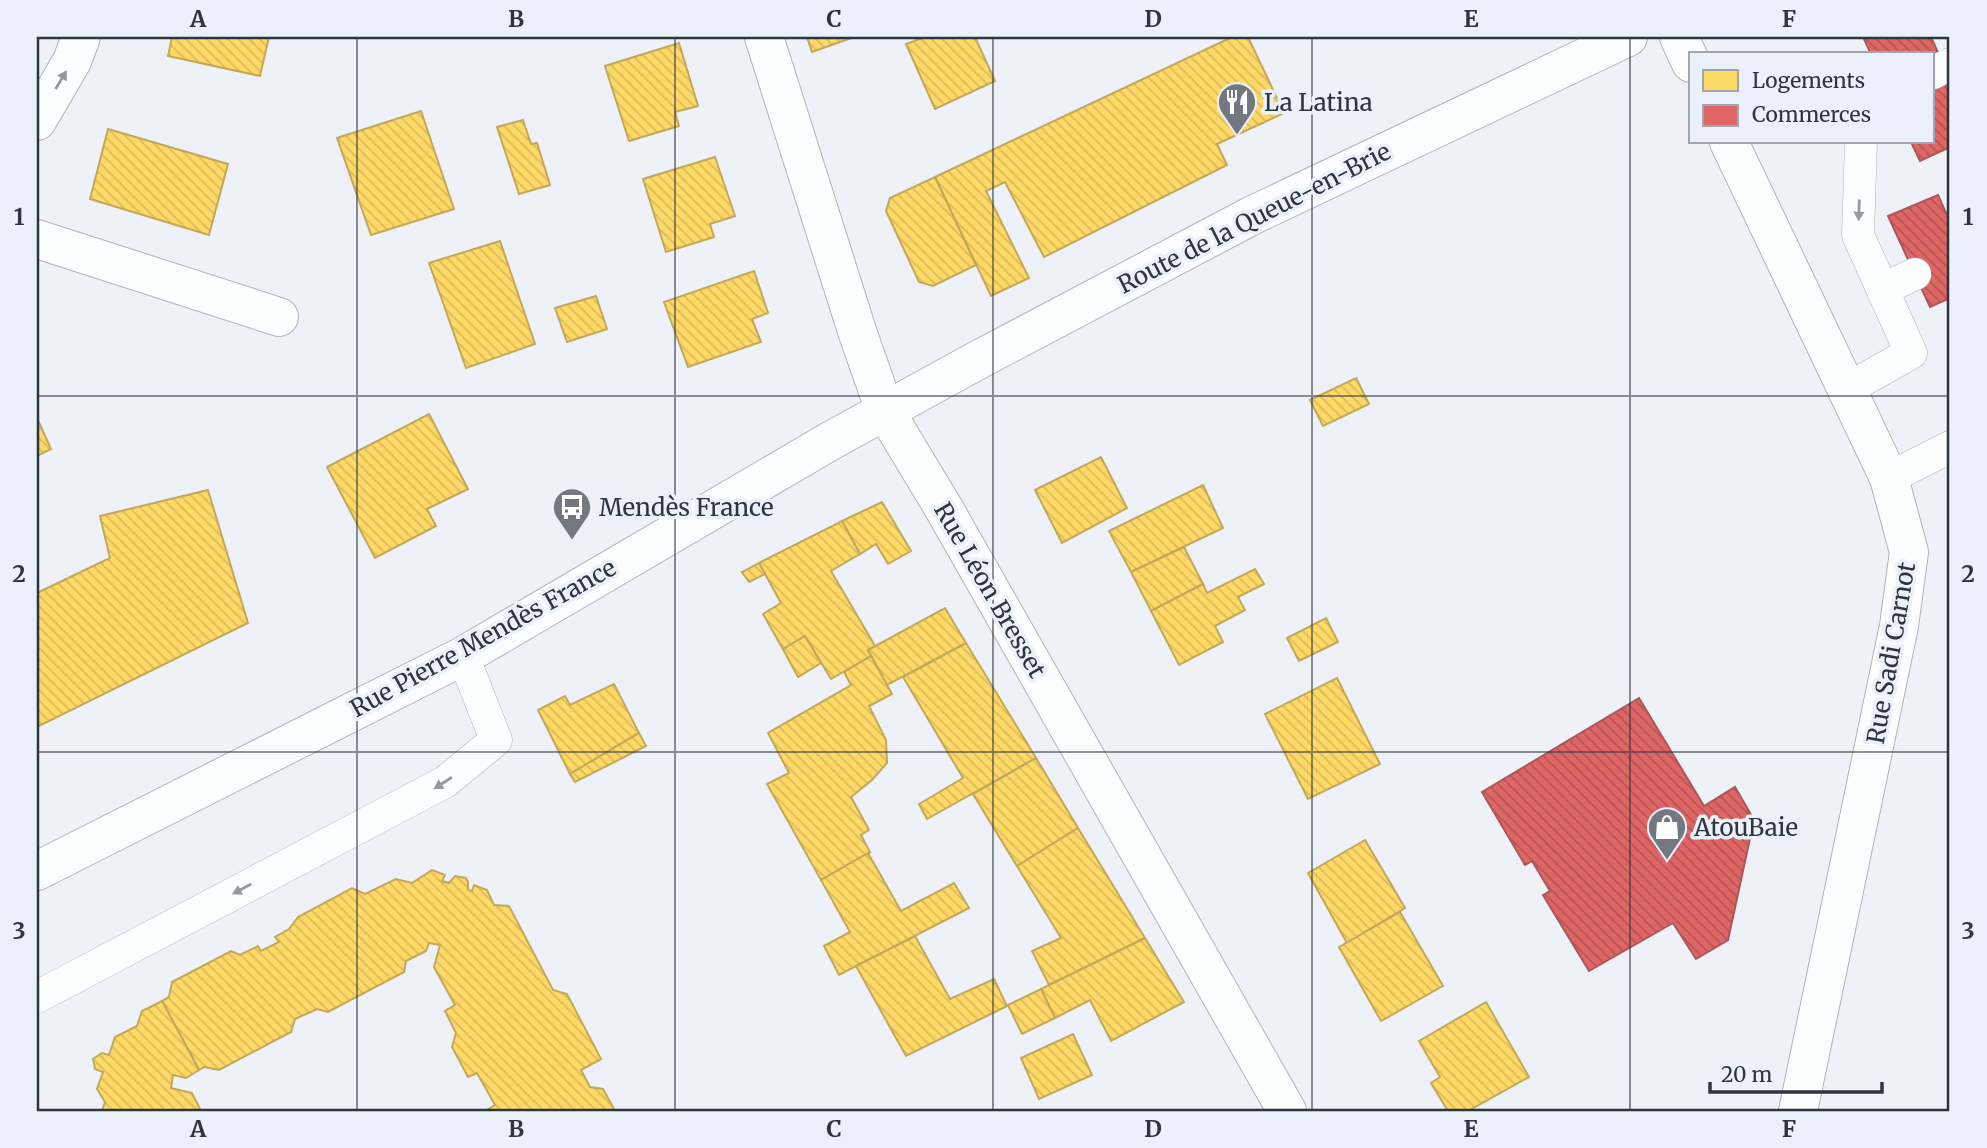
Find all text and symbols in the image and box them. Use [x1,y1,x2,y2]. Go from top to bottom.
text: A [189,4,207,33]
text: B [508,4,524,33]
text: C [826,4,842,33]
text: D [1144,4,1162,33]
text: E [1463,4,1479,33]
text: F [1782,4,1796,33]
legend [1689,52,1934,144]
text: Logements [1752,67,1865,94]
one-way arrow [55,70,67,89]
restaurant icon: La Latina [1216,81,1258,136]
place label: La Latina [1264,87,1373,118]
text: Commerces [1752,101,1871,128]
street label: Route de la Queue-en-Brie [1112,136,1396,300]
one-way arrow [1854,199,1865,221]
text: 1 [14,202,25,231]
text: 1 [1963,202,1974,231]
bus stop icon: Mendès France [551,486,593,541]
place label: Mendès France [599,492,774,523]
street label: Rue Léon Bresset [927,497,1053,684]
street label: Rue Pierre Mendès France [345,552,621,724]
text: 2 [12,559,26,588]
street label: Rue Sadi Carnot [1860,559,1922,746]
text: 2 [1961,559,1975,588]
one-way arrow [433,776,452,789]
shop icon: AtouBaie [1646,806,1688,861]
place label: AtouBaie [1693,812,1798,843]
one-way arrow [232,884,252,895]
text: 3 [12,916,26,945]
text: 3 [1961,916,1975,945]
scale bar [1710,1050,1882,1094]
text: 20 m [1721,1061,1773,1088]
text: A [189,1114,207,1143]
text: B [508,1114,524,1143]
text: C [826,1114,842,1143]
text: D [1144,1114,1162,1143]
text: E [1463,1114,1479,1143]
text: F [1782,1114,1796,1143]

